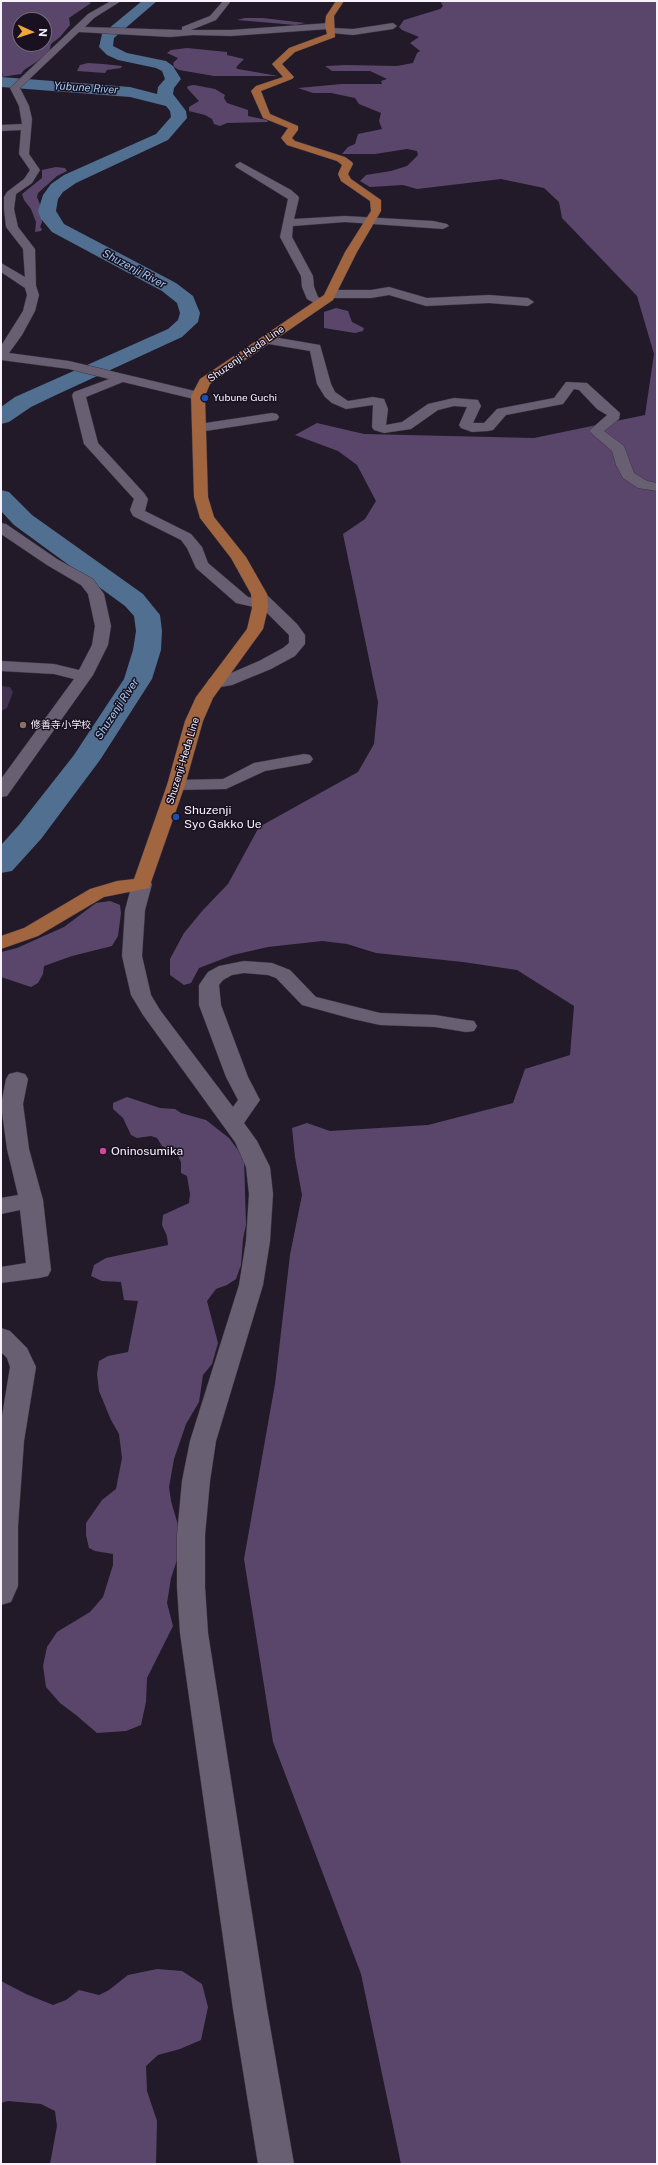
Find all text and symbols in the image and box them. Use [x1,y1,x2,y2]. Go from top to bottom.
north arrow [12,12,52,52]
text: N [37,28,49,37]
water label: Yubune River [53,79,119,97]
water label: Shuzenji River [100,247,168,291]
street label: Shuzenji-Heda Line [206,323,286,385]
place label: Yubune Guchi [213,392,277,404]
marker: Yubune Guchi [200,393,210,403]
water label: Shuzenji River [92,676,142,742]
street label: Shuzenji-Heda Line [164,716,202,806]
place label: 修善寺小学校 [31,719,91,731]
marker: 修善寺小学校 [18,720,28,730]
place label: Shuzenji Syo Gakko Ue [184,803,262,831]
marker: Shuzenji Syo Gakko Ue [171,812,181,822]
place label: Oninosumika [111,1144,183,1158]
marker: Oninosumika [98,1146,108,1156]

